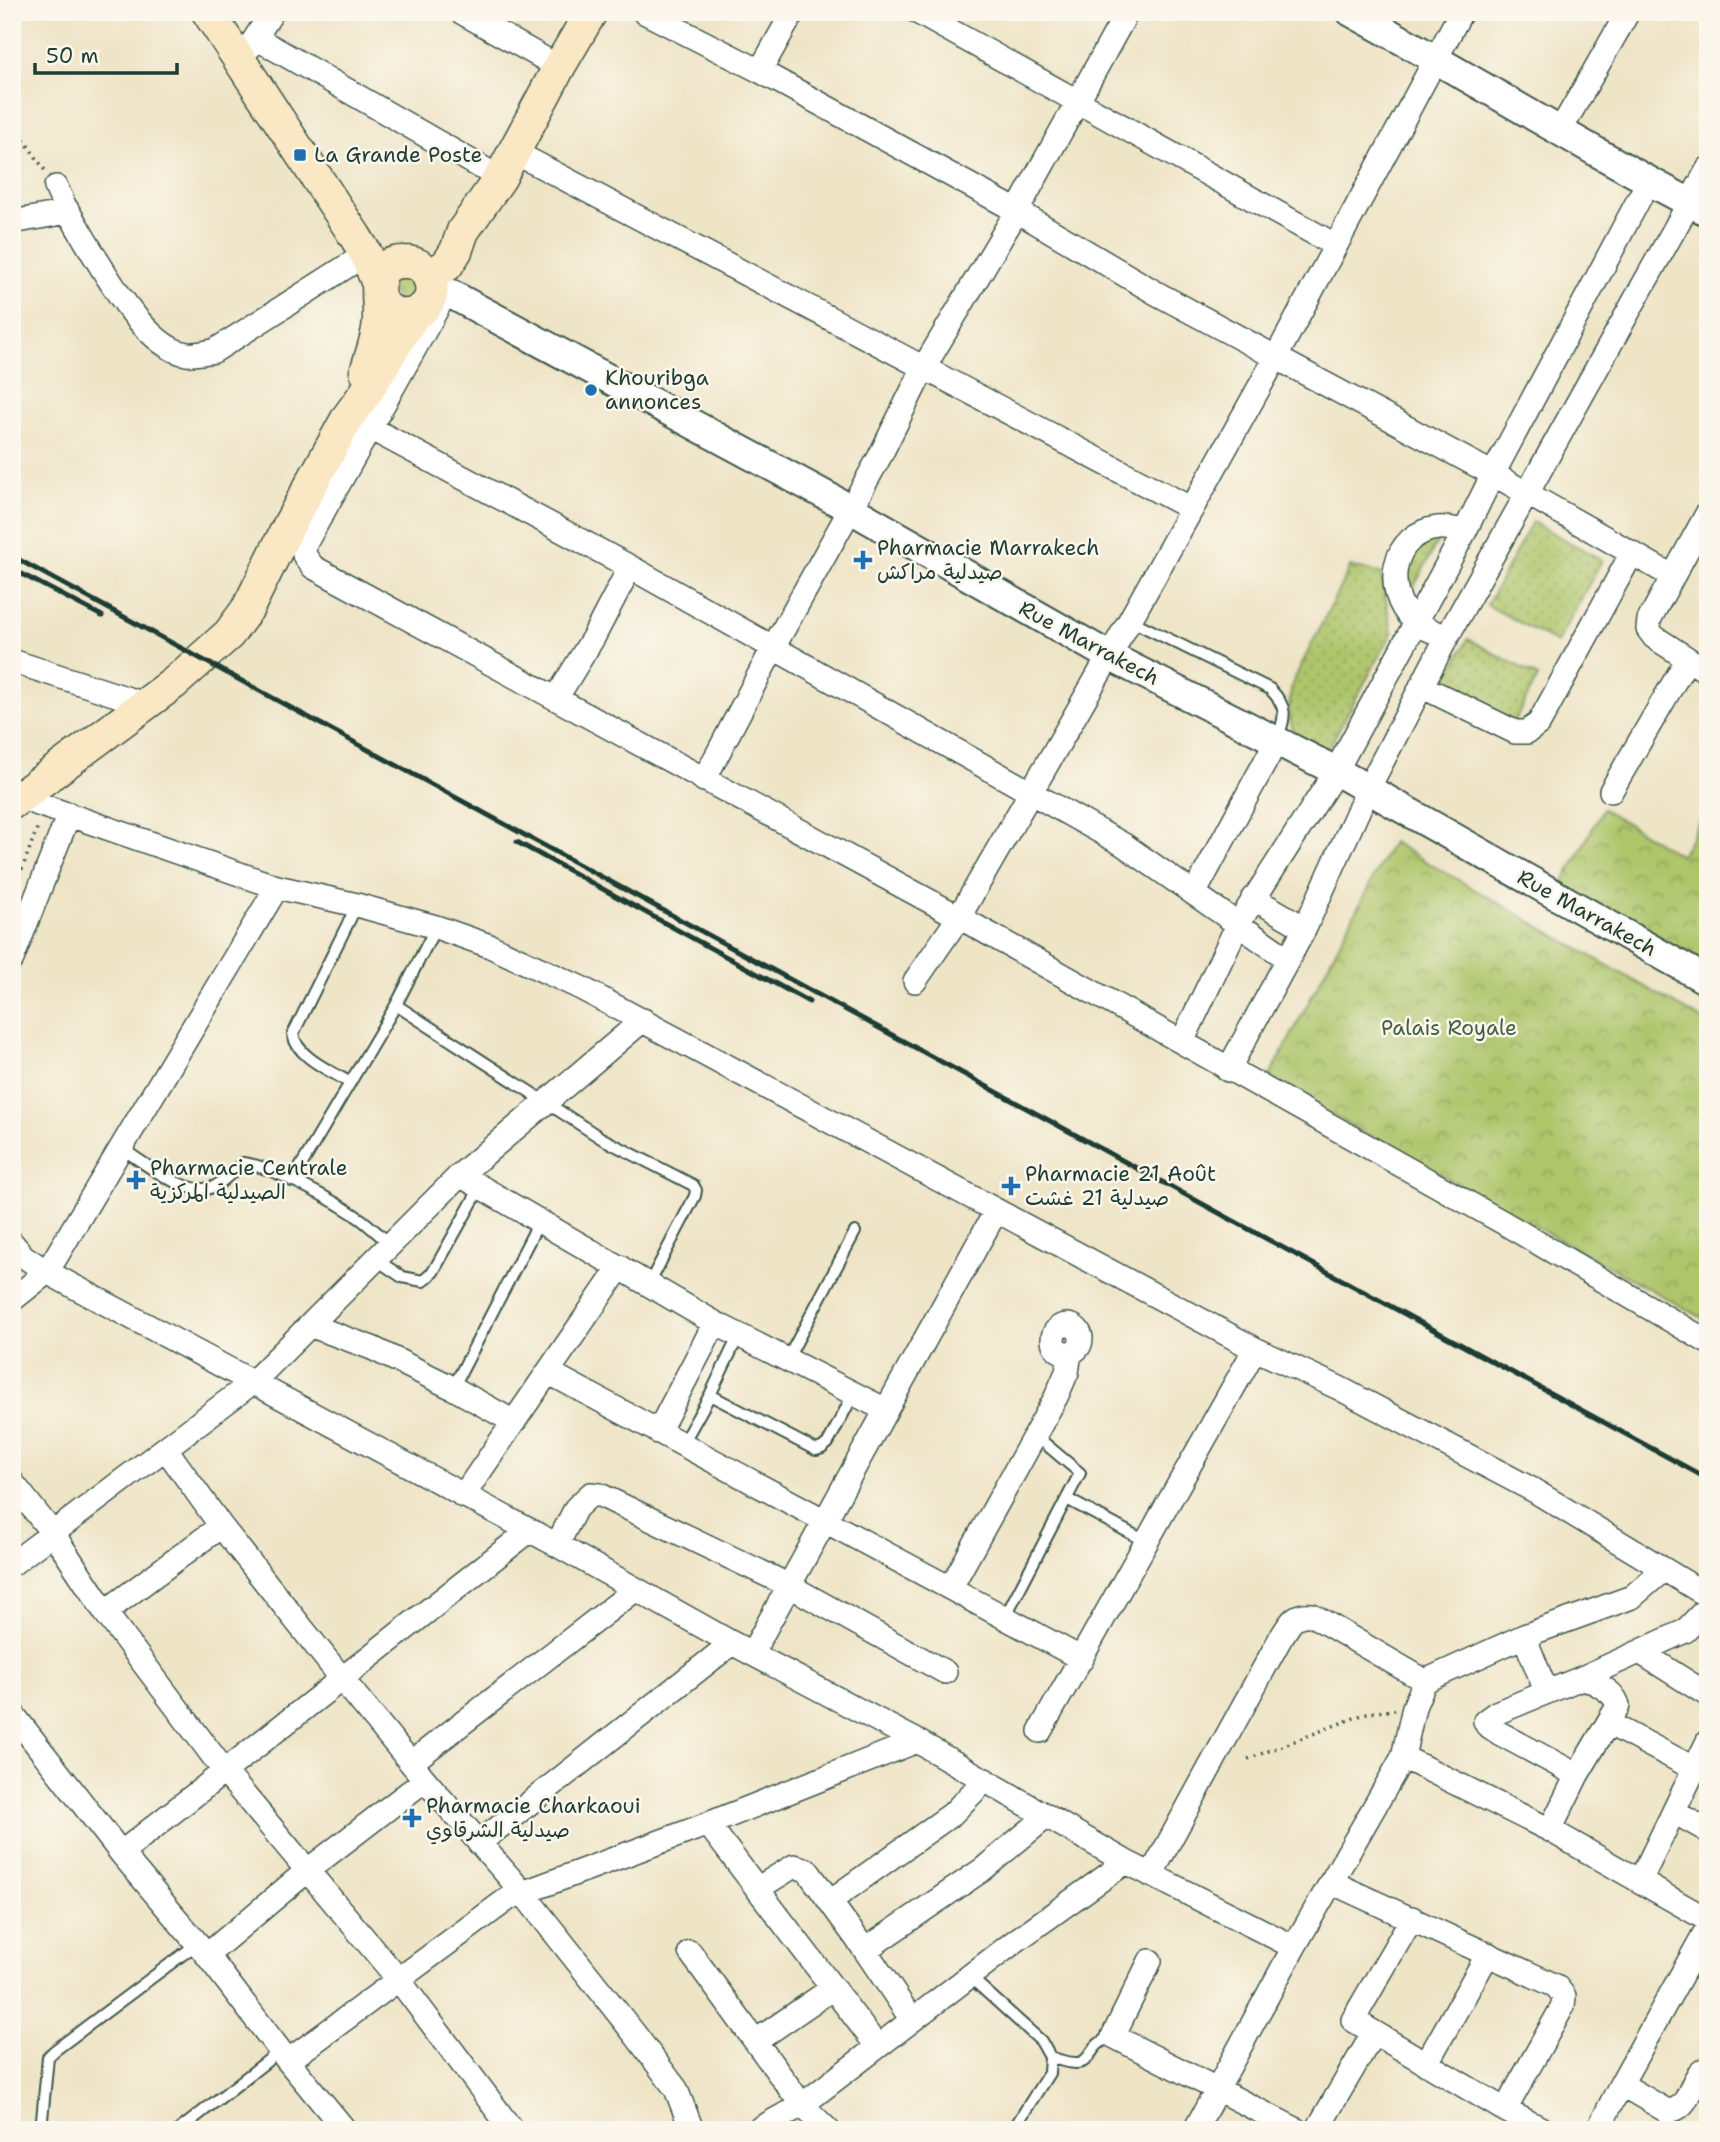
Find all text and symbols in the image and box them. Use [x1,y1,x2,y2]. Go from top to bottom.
scale bar [35,32,177,76]
text: 50 m [46,42,99,70]
place label: La Grande Poste [314,141,482,169]
marker: La Grande Poste [292,147,308,163]
place label: Khouribga annonces [605,364,709,416]
marker: Khouribga annonces [583,382,599,398]
place label: Pharmacie Marrakech صيدلية مراكش [877,534,1099,586]
marker: Pharmacie Marrakech صيدلية مراكش [855,552,871,568]
street label: Rue Marrakech [1014,594,1164,692]
street label: Rue Marrakech [1512,863,1662,963]
park label: Palais Royale [1381,1014,1517,1042]
place label: Pharmacie Centrale الصيدلية المركزية [150,1154,348,1206]
place label: Pharmacie 21 Août صيدلية 21 غشت [1025,1160,1216,1212]
marker: Pharmacie Centrale الصيدلية المركزية [128,1172,144,1188]
marker: Pharmacie 21 Août صيدلية 21 غشت [1003,1178,1019,1194]
place label: Pharmacie Charkaoui صيدلية الشرقاوي [426,1792,641,1845]
marker: Pharmacie Charkaoui صيدلية الشرقاوي [404,1810,420,1826]

